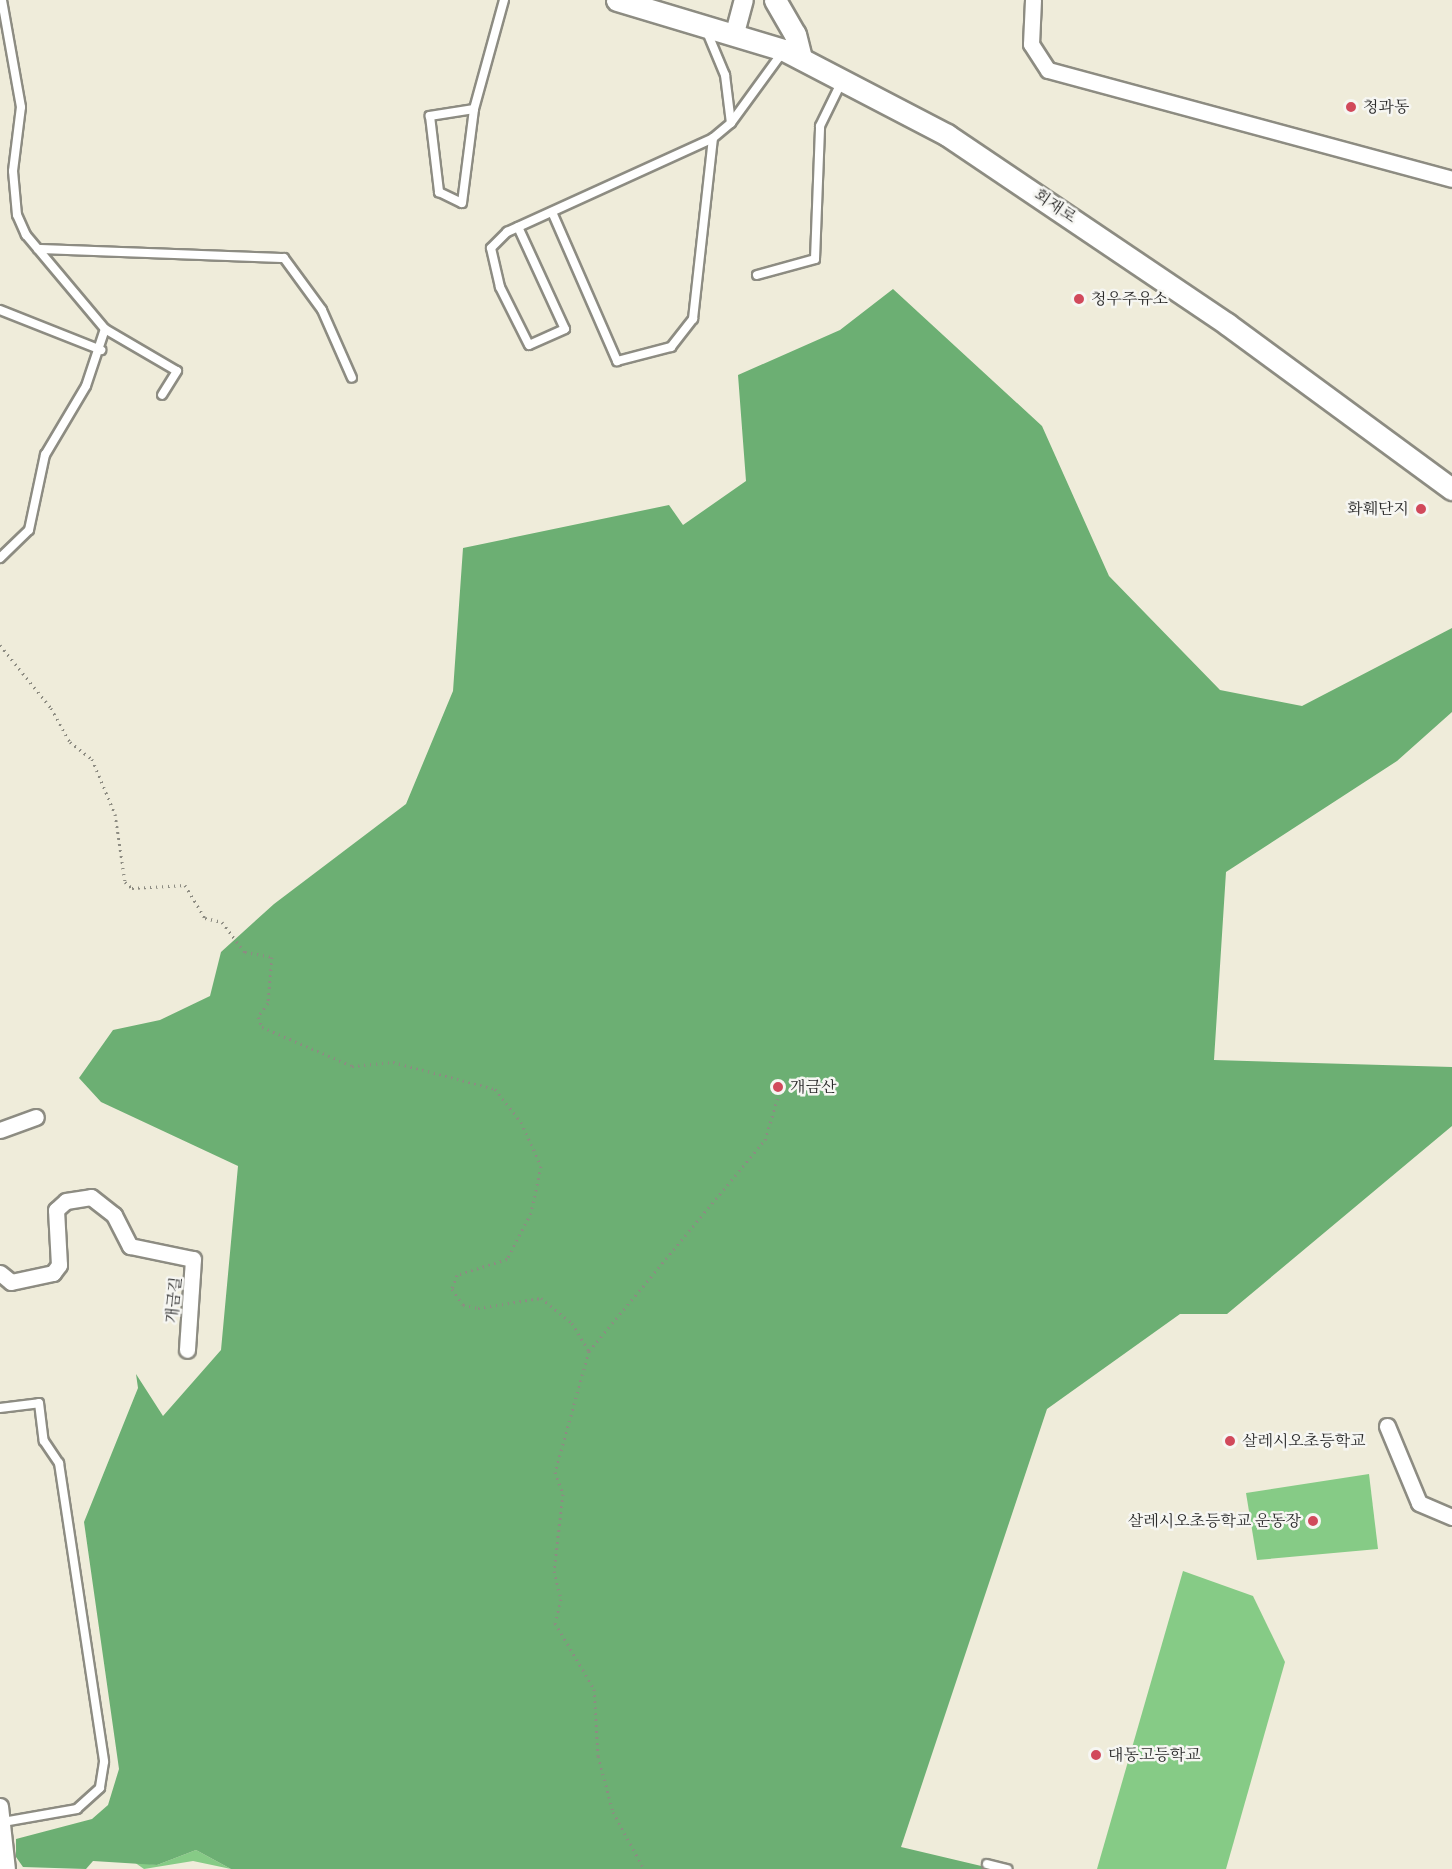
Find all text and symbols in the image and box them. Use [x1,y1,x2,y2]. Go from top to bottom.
place label: 청과동 [1363,97,1409,117]
marker: 청과동 [1344,100,1358,114]
street label: 회재로 [1030,185,1080,227]
place label: 청우주유소 [1091,289,1168,309]
marker: 청우주유소 [1072,292,1086,306]
place label: 화훼단지 [1347,499,1409,519]
marker: 화훼단지 [1414,502,1428,516]
place label: 개금산 [790,1077,836,1097]
marker: 개금산 [771,1080,785,1094]
street label: 개금길 [162,1276,186,1324]
place label: 살레시오초등학교 [1242,1431,1366,1451]
marker: 살레시오초등학교 [1223,1434,1237,1448]
place label: 살레시오초등학교 운동장 [1128,1511,1301,1531]
marker: 살레시오초등학교 운동장 [1306,1514,1320,1528]
place label: 대동고등학교 [1108,1745,1201,1765]
marker: 대동고등학교 [1089,1748,1103,1762]

